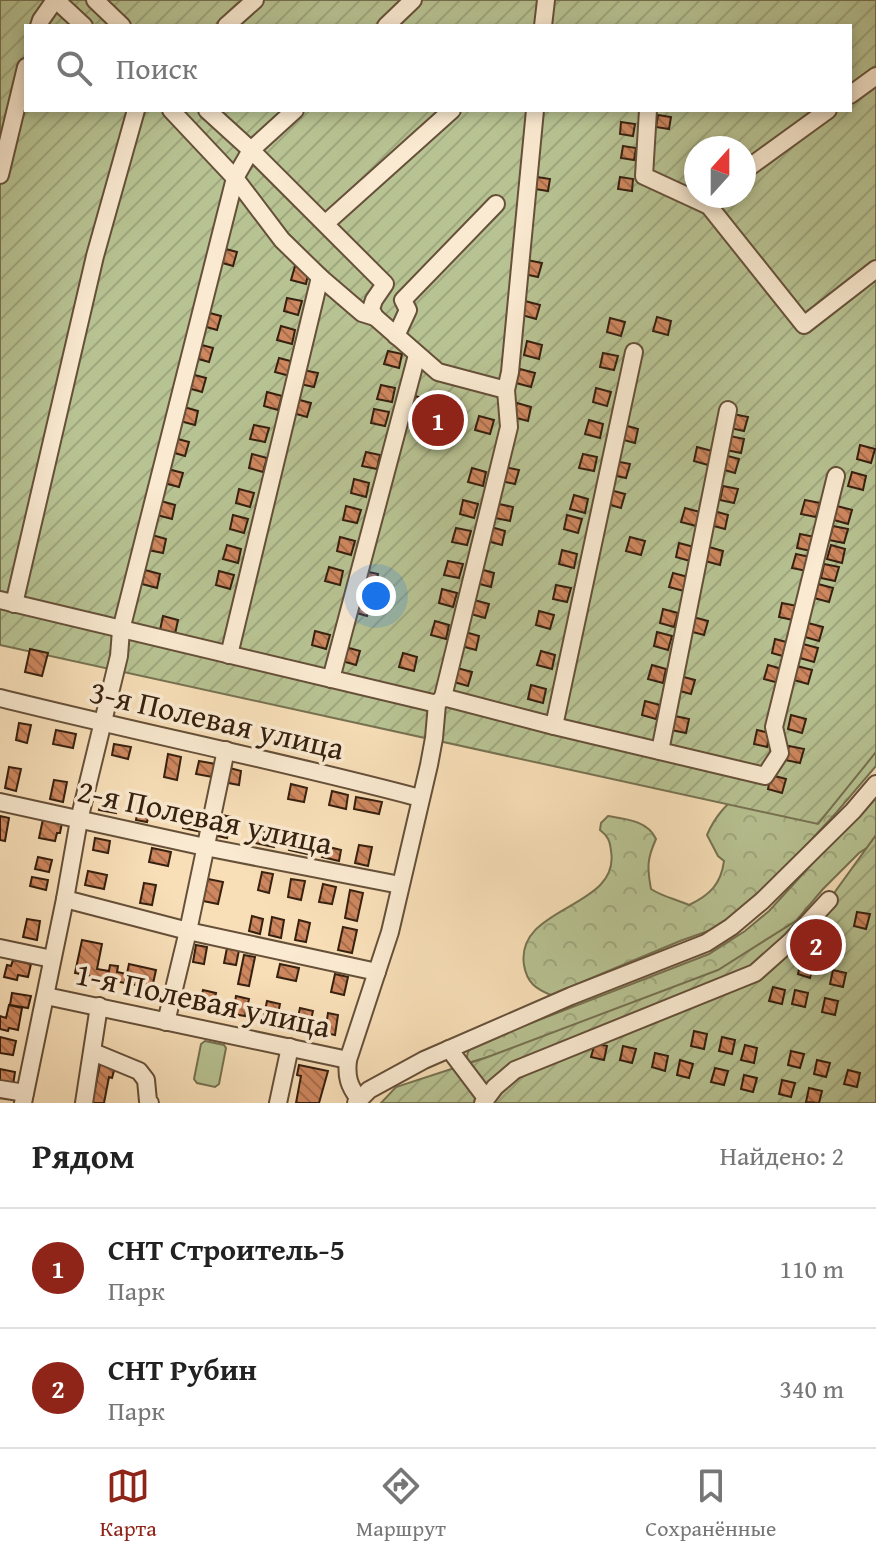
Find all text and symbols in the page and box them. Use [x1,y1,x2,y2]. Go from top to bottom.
search box [24,24,852,112]
icon: search [52,46,96,90]
text: Поиск [116,46,198,90]
north arrow [684,136,756,208]
pin: 1 [412,390,464,450]
your location [356,576,396,616]
street label: 3-я Полевая улица [85,667,350,772]
street label: 2-я Полевая улица [73,767,338,867]
pin: 2 [790,915,842,975]
street label: 1-я Полевая улица [71,950,336,1050]
text: Рядом [32,1131,135,1180]
text: Найдено: 2 [720,1136,844,1175]
text: СНТ Строитель-5 [108,1227,345,1271]
text: 1 [51,1249,65,1288]
text: 110 m [779,1249,844,1288]
text: Парк [108,1271,165,1310]
text: СНТ Рубин [108,1347,257,1391]
text: 2 [51,1369,65,1408]
text: 340 m [779,1369,844,1408]
text: Парк [108,1391,165,1430]
tab: Карта [100,1464,157,1544]
tab: Маршрут [356,1464,446,1544]
tab: Сохранённые [645,1464,776,1544]

